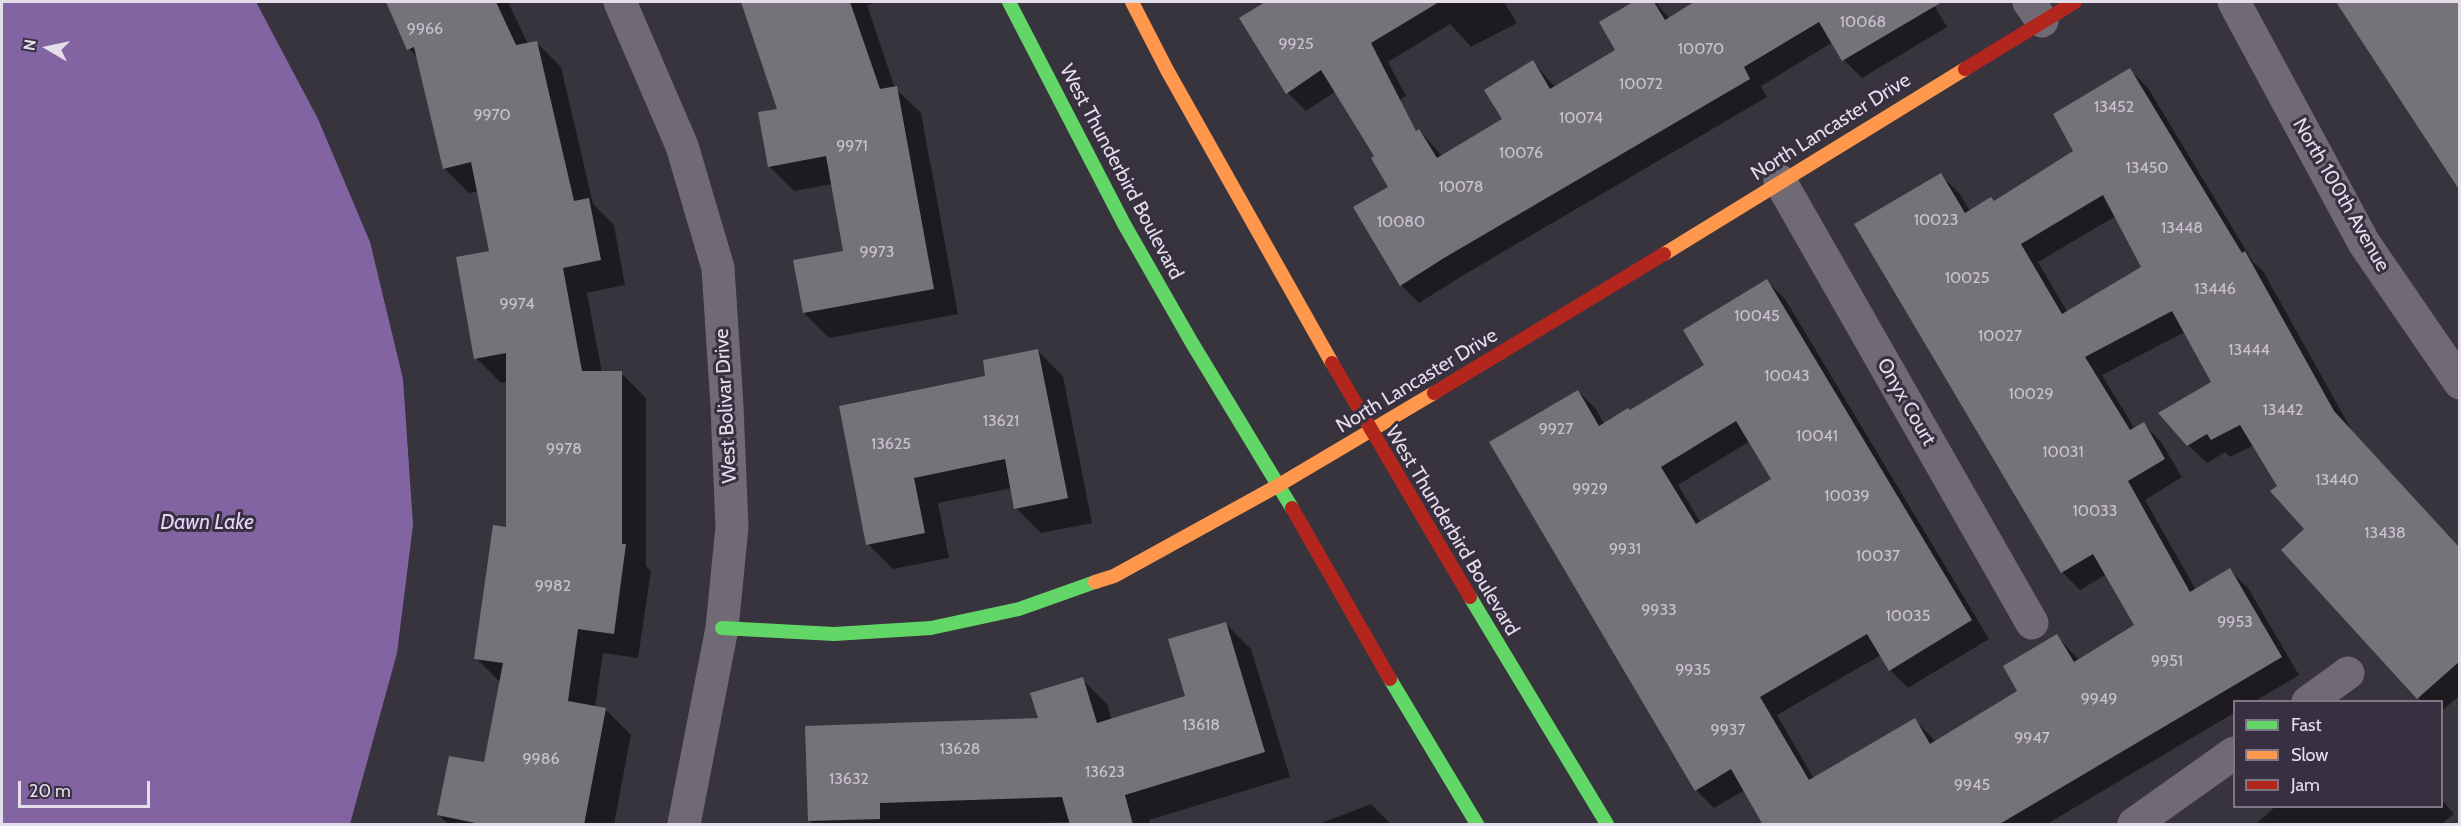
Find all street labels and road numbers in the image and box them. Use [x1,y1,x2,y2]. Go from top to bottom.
street label: West Thunderbird Boulevard [1054,60,1188,284]
street label: North Lancaster Drive [1747,68,1915,186]
street label: North 100th Avenue [2287,114,2395,276]
street label: North Lancaster Drive [1332,323,1502,439]
street label: West Bolivar Drive [710,328,742,484]
street label: Onyx Court [1871,354,1941,450]
street label: West Thunderbird Boulevard [1380,422,1524,640]

